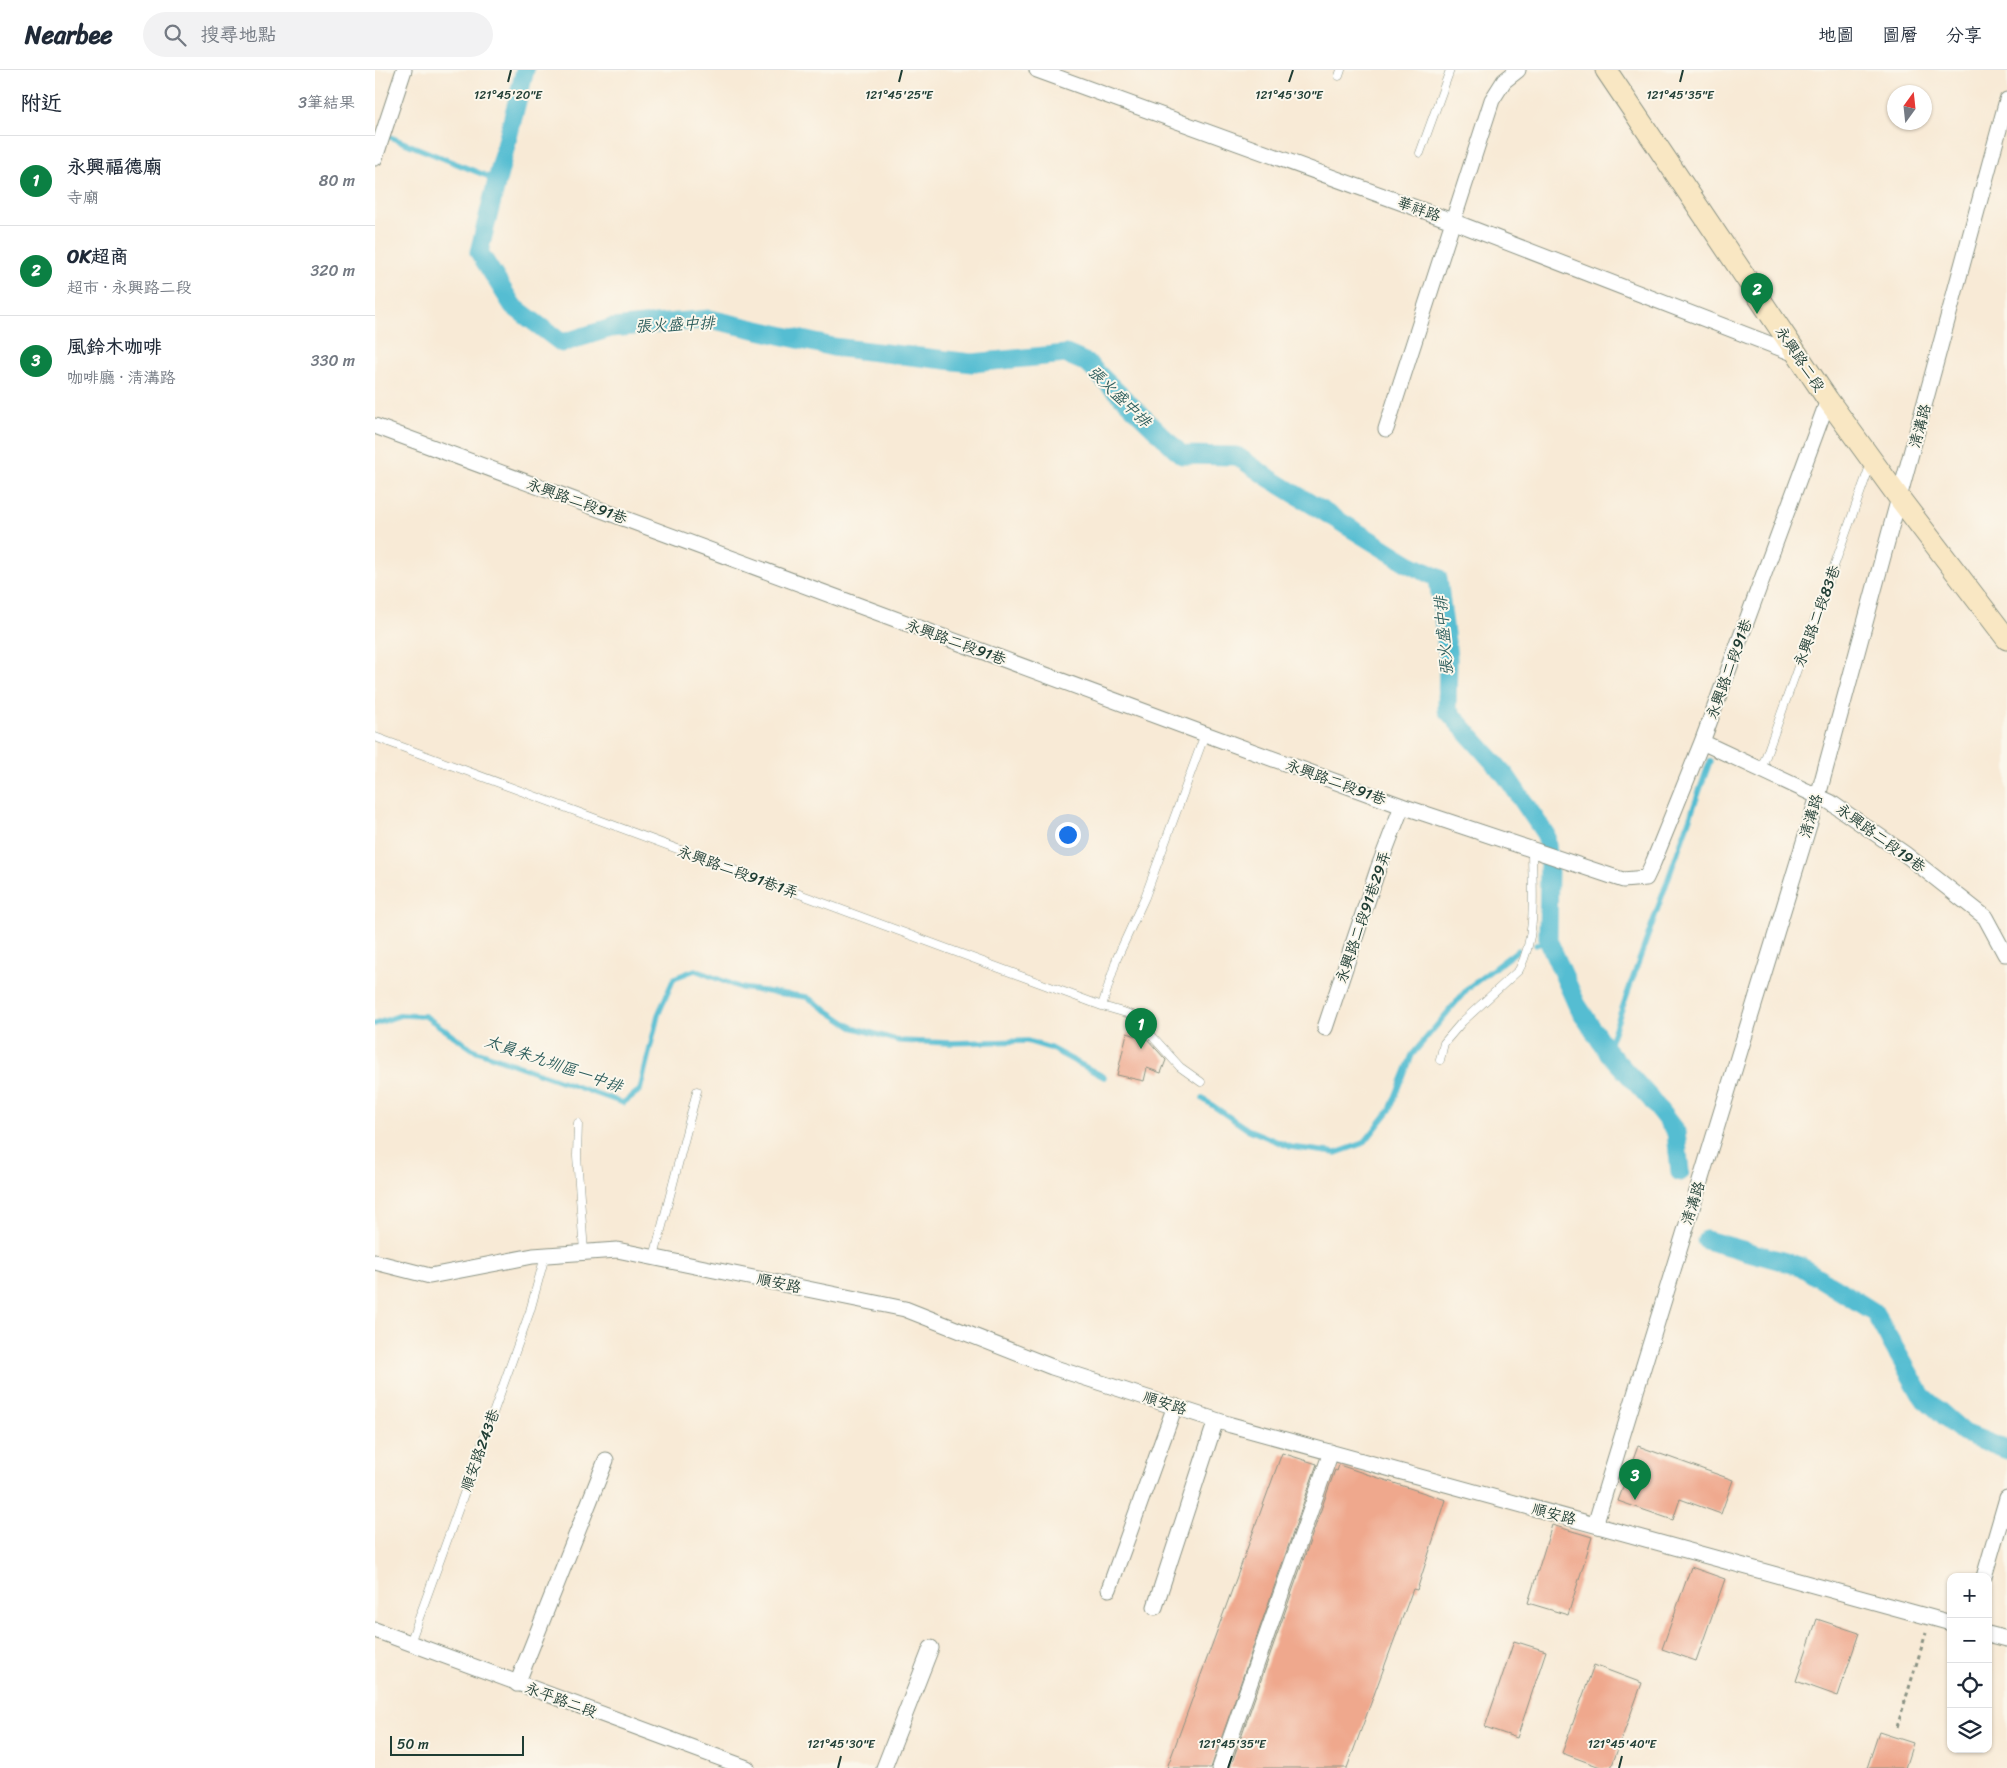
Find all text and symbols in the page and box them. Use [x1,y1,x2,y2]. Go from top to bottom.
search box [143,12,493,57]
text: Nearbee [25,14,113,56]
text: 搜尋地點 [201,18,277,51]
text: 地圖 [1818,19,1854,51]
text: 圖層 [1882,19,1918,51]
text: 分享 [1946,19,1982,51]
icon: search [161,21,189,49]
text: 附近 [20,84,62,122]
text: 121°45'20"E [474,84,543,106]
text: 121°45'25"E [865,84,934,106]
text: 121°45'30"E [1255,84,1324,106]
text: 121°45'35"E [1646,84,1715,106]
north arrow [1887,85,1932,130]
text: 3筆結果 [298,88,355,117]
text: 永興福德廟 [67,150,162,183]
text: 1 [33,166,39,195]
text: 80 m [319,166,355,195]
text: 寺廟 [67,183,99,212]
street label: 華祥路 [1393,189,1445,229]
text: OK超商 [67,240,129,273]
text: 2 [31,256,41,285]
text: 320 m [310,256,355,285]
text: 超市 · 永興路二段 [67,273,192,302]
pin: 2 [1741,273,1773,314]
water label: 張火盛中排 [634,308,718,341]
street label: 永興路二段 [1768,321,1832,397]
text: 風鈴木咖啡 [67,330,162,363]
text: 3 [32,346,40,375]
text: 330 m [311,346,355,375]
water label: 張火盛中排 [1081,358,1160,436]
text: 咖啡廳 · 清溝路 [67,363,176,392]
street label: 清溝路 [1902,401,1938,451]
street label: 永興路二段91巷 [523,471,631,531]
street label: 永興路二段83巷 [1786,561,1848,671]
water label: 張火盛中排 [1425,593,1461,677]
street label: 永興路二段91巷 [902,612,1010,672]
street label: 永興路二段91巷 [1699,615,1759,723]
street label: 永興路二段91巷 [1282,752,1390,812]
street label: 清溝路 [1792,791,1830,841]
street label: 永興路二段19巷 [1831,796,1931,880]
your location [1055,822,1081,848]
street label: 永興路二段91巷1弄 [674,838,802,906]
street label: 永興路二段91巷29弄 [1328,847,1398,987]
pin: 1 [1125,1008,1157,1049]
water label: 太員朱九圳區一中排 [481,1026,629,1101]
street label: 清溝路 [1674,1178,1712,1228]
street label: 順安路 [754,1266,804,1300]
street label: 順安路 [1140,1384,1190,1422]
street label: 順安路243巷 [453,1405,507,1495]
pin: 3 [1619,1459,1651,1500]
street label: 順安路 [1529,1496,1579,1532]
map controls [1947,1573,1992,1753]
button: + [1947,1573,1992,1618]
button: − [1947,1618,1992,1663]
button: locate [1947,1663,1992,1708]
street label: 永平路二段 [521,1675,601,1725]
button: layers [1947,1708,1992,1753]
text: 50 m [397,1732,429,1757]
scale bar [390,1733,524,1756]
text: 121°45'30"E [807,1733,876,1755]
text: 121°45'35"E [1198,1733,1267,1755]
text: 121°45'40"E [1588,1733,1658,1755]

